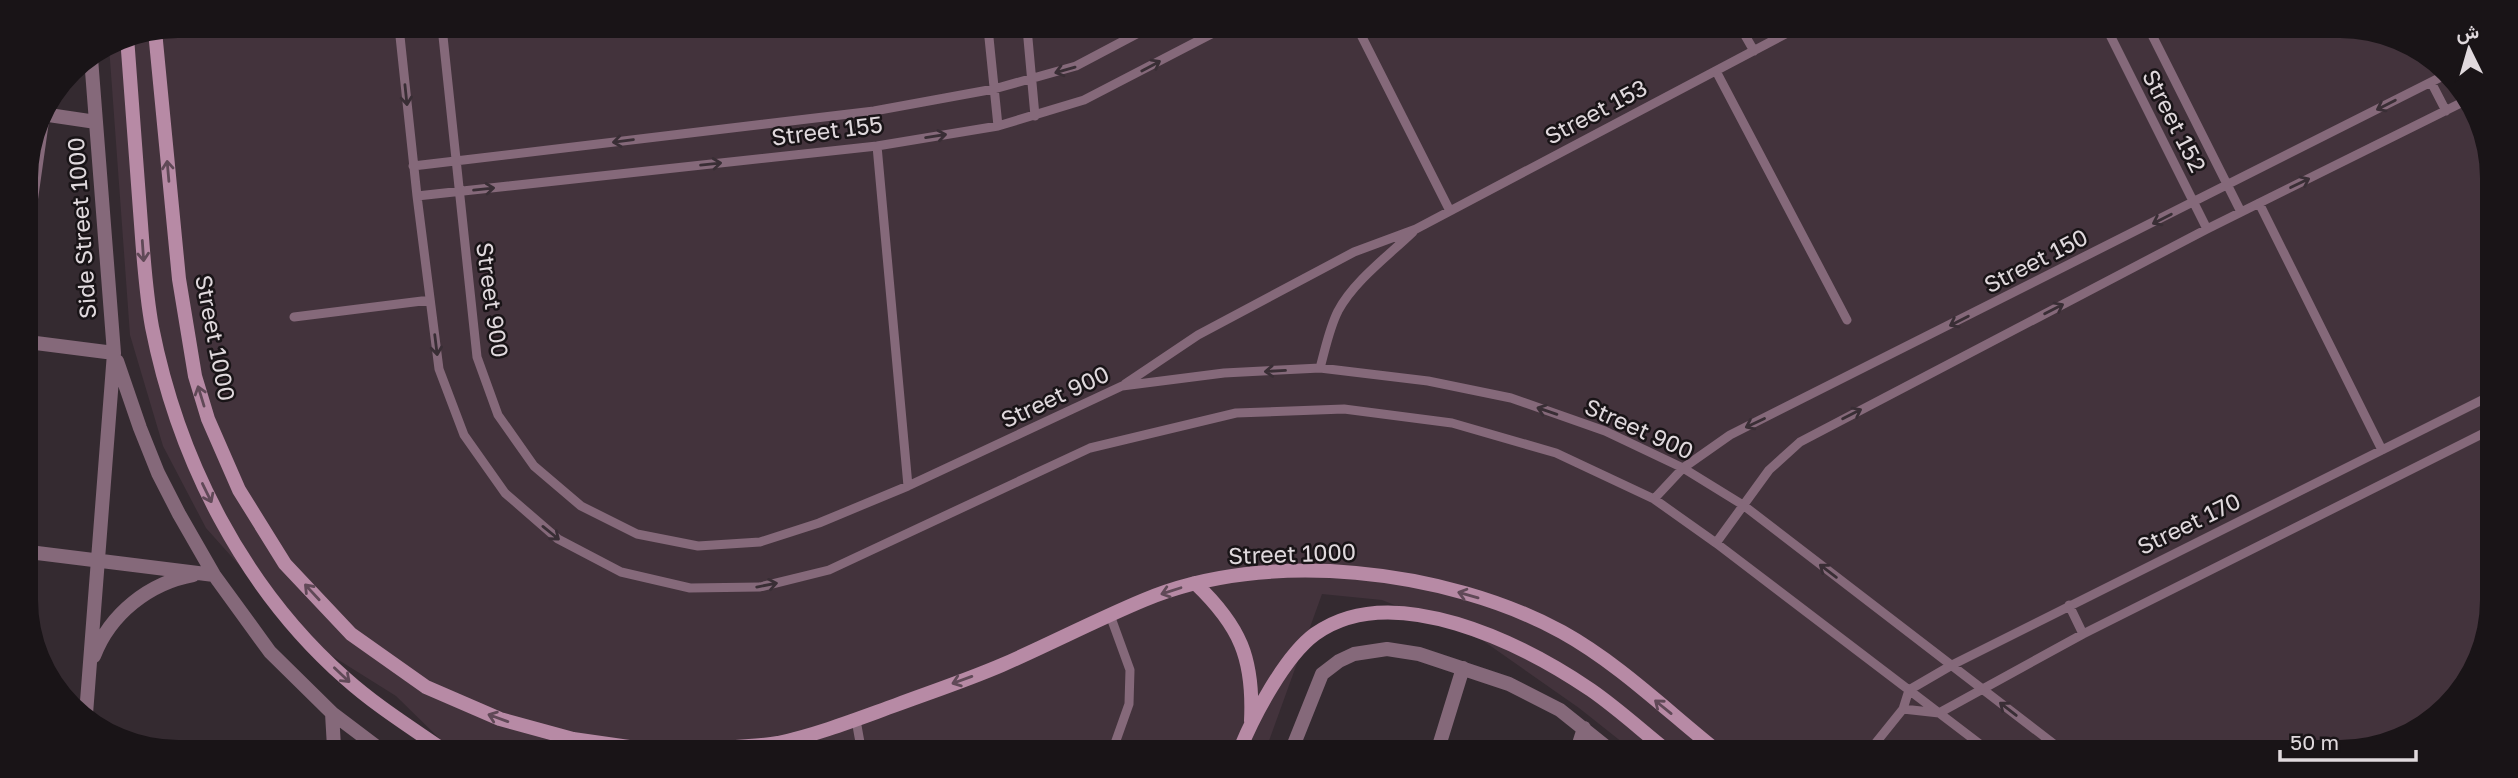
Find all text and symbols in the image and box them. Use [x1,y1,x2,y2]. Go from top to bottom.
north arrow [2434,14,2504,84]
text: ش [2455,19,2480,45]
one-way arrow [1140,59,1161,72]
one-way arrow [1054,64,1076,77]
street label: Street 152 [2137,64,2213,177]
street label: Street 153 [1540,73,1651,150]
one-way arrow [400,83,413,105]
one-way arrow [2377,98,2397,112]
street label: Street 155 [770,109,884,151]
one-way arrow [924,129,947,142]
one-way arrow [612,134,635,147]
street label: Side Street 1000 [61,136,101,320]
one-way arrow [699,157,721,170]
one-way arrow [162,160,175,183]
one-way arrow [2289,175,2310,189]
one-way arrow [473,182,495,195]
one-way arrow [2152,212,2173,226]
street label: Street 150 [1979,222,2092,298]
one-way arrow [137,239,150,262]
street label: Street 900 [471,240,515,359]
street label: Street 1000 [190,272,242,403]
one-way arrow [2043,301,2063,315]
one-way arrow [1949,315,1970,329]
one-way arrow [429,333,442,356]
street label: Street 900 [996,359,1113,433]
one-way arrow [1264,364,1287,377]
one-way arrow [194,385,207,407]
street label: Street 900 [1581,392,1698,465]
one-way arrow [1537,404,1559,416]
one-way arrow [1841,406,1862,420]
one-way arrow [1745,417,1766,430]
one-way arrow [201,482,215,503]
street label: Street 170 [2132,486,2245,560]
one-way arrow [542,525,560,541]
street label: Street 1000 [1228,537,1356,569]
one-way arrow [1819,563,1838,578]
one-way arrow [755,578,778,591]
one-way arrow [303,584,320,601]
one-way arrow [1160,585,1182,598]
one-way arrow [1457,587,1479,600]
one-way arrow [333,666,350,683]
one-way arrow [951,675,973,687]
one-way arrow [1654,699,1672,715]
one-way arrow [2000,702,2018,717]
one-way arrow [488,710,510,723]
scale bar [2280,718,2416,762]
text: 50 m [2290,729,2339,755]

